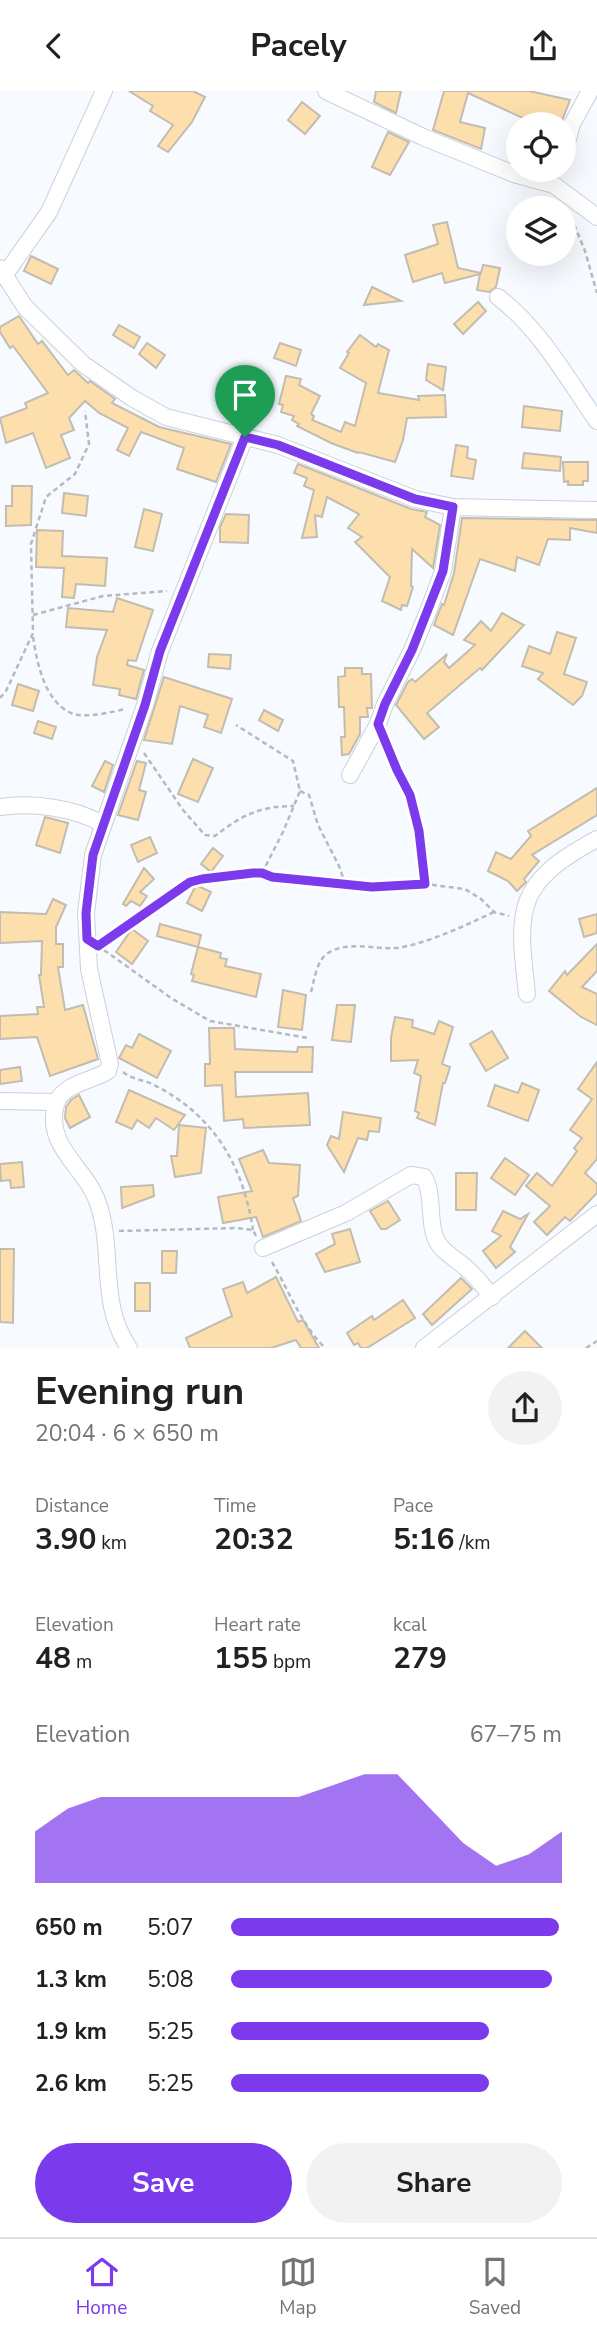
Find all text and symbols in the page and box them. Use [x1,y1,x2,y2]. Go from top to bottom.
text: Pacely [250,24,347,67]
icon: back [35,27,73,65]
icon: share [524,27,562,65]
map controls [506,112,576,266]
button: locate [506,112,576,182]
button: layers [506,196,576,266]
pin [215,365,275,437]
icon: arrive [226,376,264,414]
text: Evening run [35,1366,244,1417]
button: share [488,1371,562,1445]
text: 20:04 · 6 × 650 m [35,1418,219,1449]
text: Distance [35,1493,109,1519]
text: Time [214,1493,256,1519]
text: Pace [393,1493,433,1519]
text: 3.90 [35,1519,96,1560]
text: 20:32 [214,1519,293,1560]
text: 5:16 [393,1519,454,1560]
text: km [96,1530,127,1556]
text: /km [454,1530,490,1556]
text: Elevation [35,1612,114,1638]
text: Heart rate [214,1612,301,1638]
text: kcal [393,1612,427,1638]
text: 48 [35,1638,71,1679]
text: 155 [214,1638,268,1679]
text: 279 [393,1638,447,1679]
text: m [71,1649,92,1675]
text: bpm [268,1649,311,1675]
text: Elevation [35,1719,130,1750]
text: 67–75 m [470,1719,562,1750]
text: 650 m [35,1912,103,1943]
text: 5:07 [147,1912,194,1943]
text: 1.3 km [35,1964,107,1995]
text: 5:08 [147,1964,194,1995]
text: 1.9 km [35,2016,107,2047]
text: 5:25 [147,2016,194,2047]
text: 2.6 km [35,2068,107,2099]
text: 5:25 [147,2068,194,2099]
button: Save [35,2143,292,2223]
button: Share [306,2143,562,2223]
tab: Home [76,2253,127,2321]
tab: Map [279,2253,317,2321]
tab: Saved [469,2253,521,2321]

